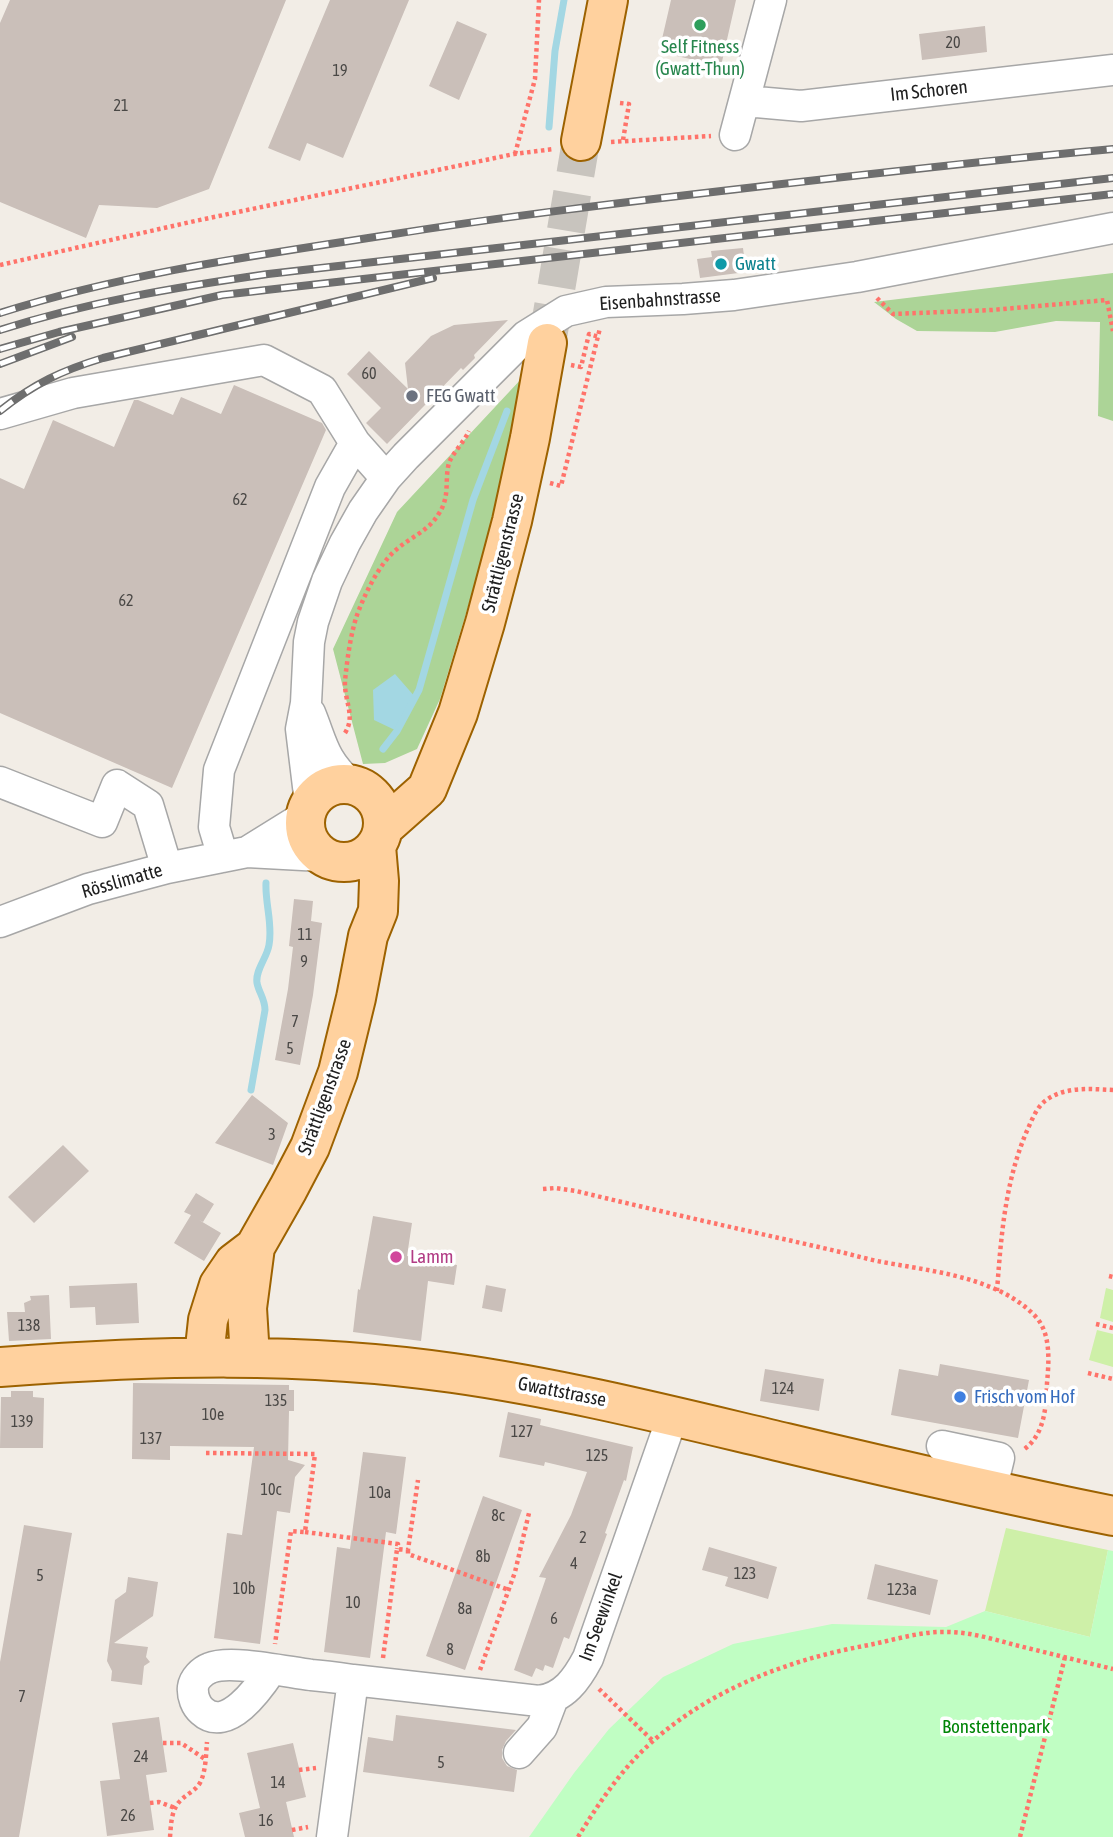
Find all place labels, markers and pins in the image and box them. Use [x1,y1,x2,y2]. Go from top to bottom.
marker: Self Fitness (Gwatt-Thun) [692,17,708,33]
place label: Self Fitness (Gwatt-Thun) [655,36,745,80]
place label: Gwatt [735,253,776,275]
marker: Gwatt [713,256,729,272]
place label: FEG Gwatt [426,385,495,407]
marker: FEG Gwatt [404,388,420,404]
place label: Lamm [410,1246,454,1268]
marker: Lamm [388,1249,404,1265]
place label: Frisch vom Hof [974,1386,1075,1408]
marker: Frisch vom Hof [952,1389,968,1405]

